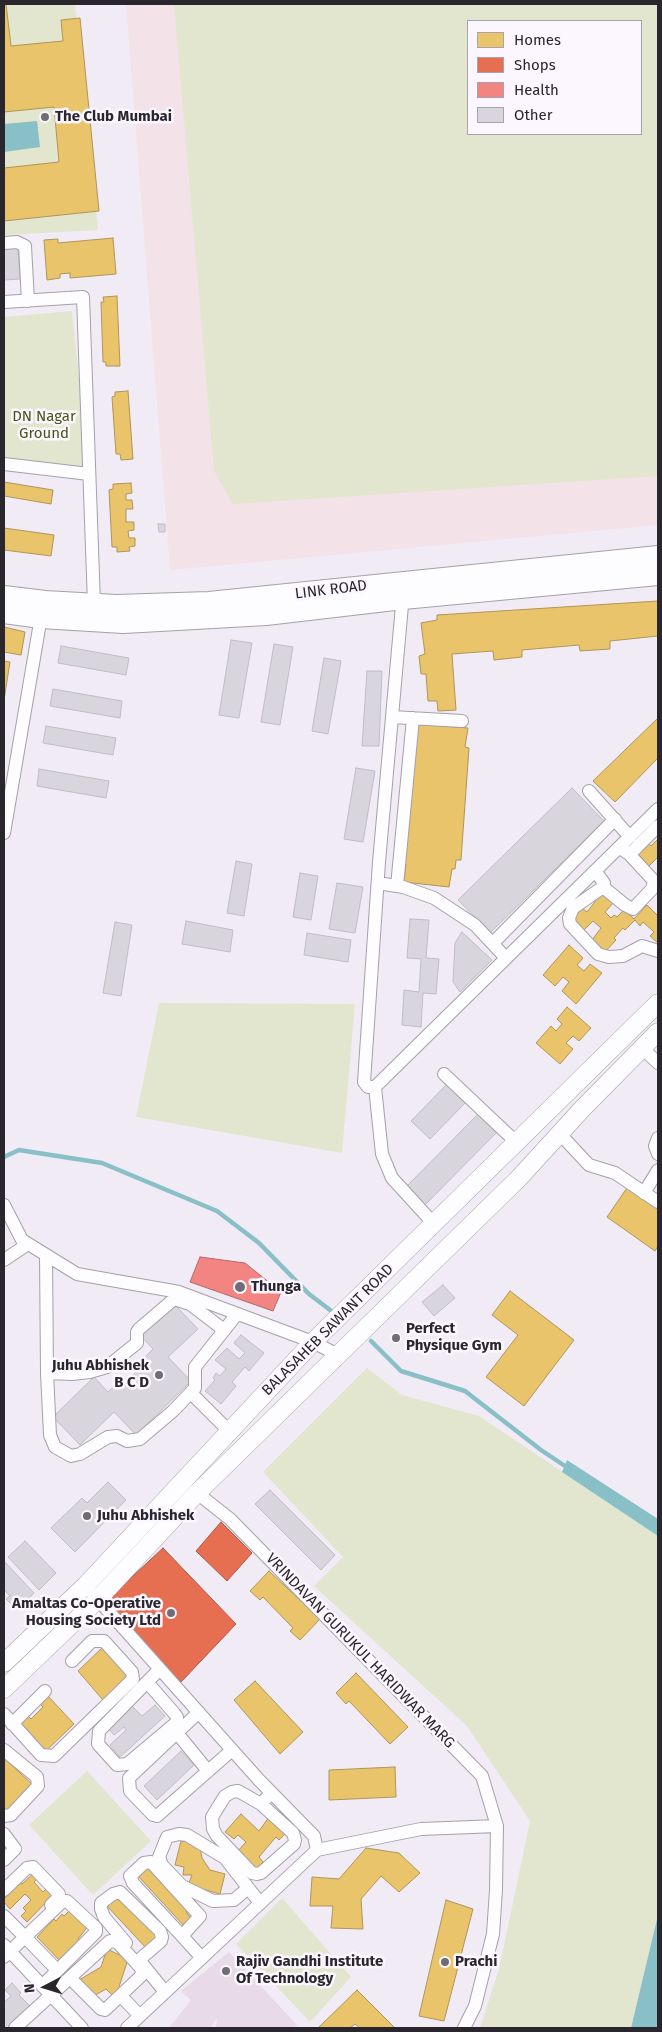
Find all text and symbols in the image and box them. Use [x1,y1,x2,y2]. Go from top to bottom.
legend [467,20,642,135]
text: Homes [514,31,561,49]
text: Shops [514,56,556,74]
text: Health [514,81,559,99]
text: Other [514,106,553,124]
place label: The Club Mumbai [55,108,172,126]
marker: The Club Mumbai [39,111,51,123]
park label: DN Nagar Ground [12,408,76,443]
street label: LINK ROAD [294,577,368,603]
street label: BALASAHEB SAWANT ROAD [258,1260,398,1400]
place label: Thunga [251,1278,301,1296]
marker: Thunga [233,1280,247,1294]
place label: Perfect Physique Gym [406,1320,502,1355]
marker: Perfect Physique Gym [390,1332,402,1344]
place label: Juhu Abhishek B C D [52,1357,149,1392]
marker: Juhu Abhishek B C D [153,1369,165,1381]
place label: Juhu Abhishek [97,1507,194,1525]
marker: Juhu Abhishek [81,1510,93,1522]
street label: VRINDAVAN GURUKUL HARIDWAR MARG [262,1550,458,1752]
place label: Amaltas Co-Operative Housing Society Ltd [12,1595,161,1630]
marker: Amaltas Co-Operative Housing Society Ltd [165,1607,177,1619]
place label: Rajiv Gandhi Institute Of Technology [236,1953,383,1988]
place label: Prachi [455,1953,497,1971]
marker: Prachi [439,1956,451,1968]
north arrow [20,1962,70,2012]
marker: Rajiv Gandhi Institute Of Technology [220,1965,232,1977]
text: N [21,1983,38,1994]

